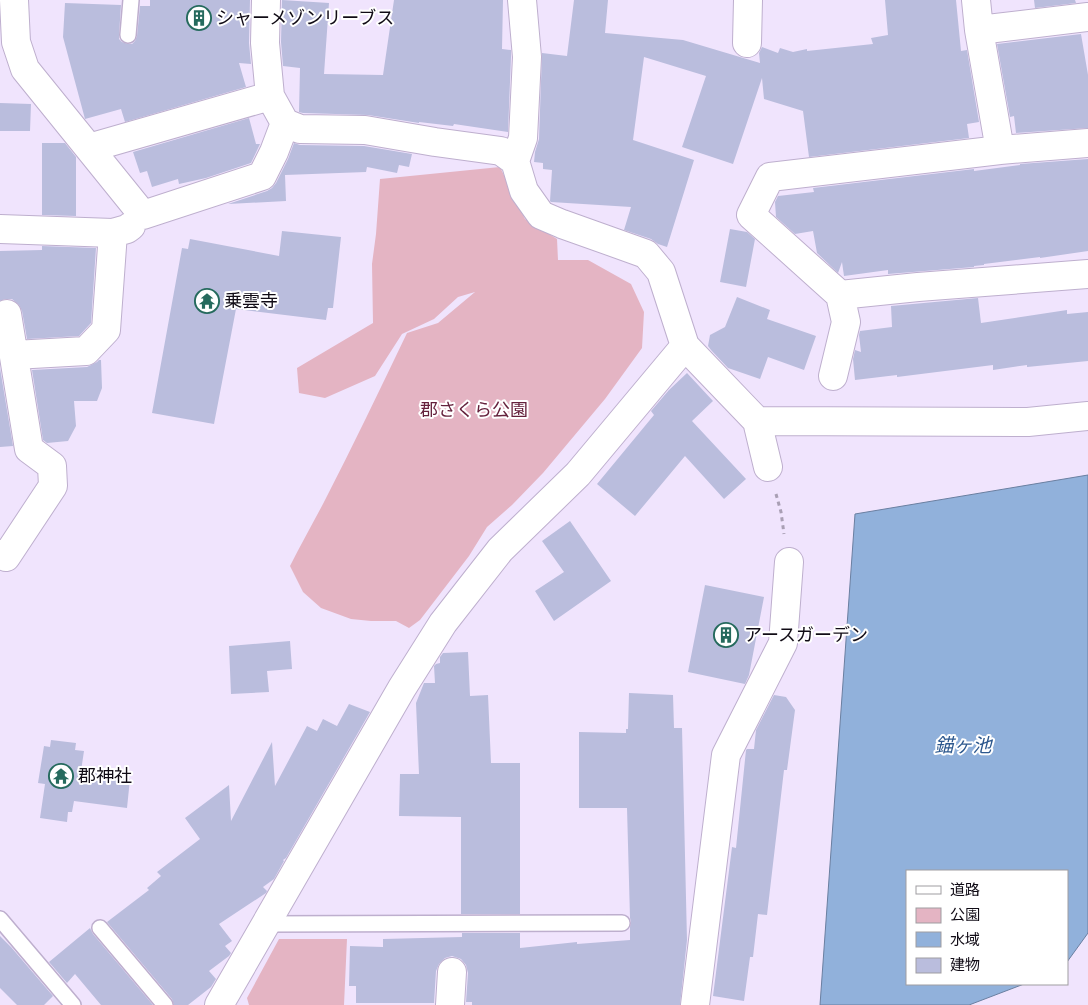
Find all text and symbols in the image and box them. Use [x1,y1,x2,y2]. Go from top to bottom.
building icon: シャーメゾンリーブス [186,5,212,31]
place label: シャーメゾンリーブス [216,6,394,29]
temple icon: 乗雲寺 [194,288,220,314]
place label: 乗雲寺 [224,289,278,312]
park label: 郡さくら公園 [420,398,528,421]
building icon: アースガーデン [713,622,739,648]
place label: アースガーデン [744,623,868,646]
water label: 錨ヶ池 [934,733,993,757]
temple icon: 郡神社 [48,763,74,789]
place label: 郡神社 [78,764,132,787]
legend [906,870,1068,985]
text: 道路 [950,880,980,899]
text: 公園 [950,905,980,924]
text: 水域 [950,930,980,949]
text: 建物 [950,955,980,974]

